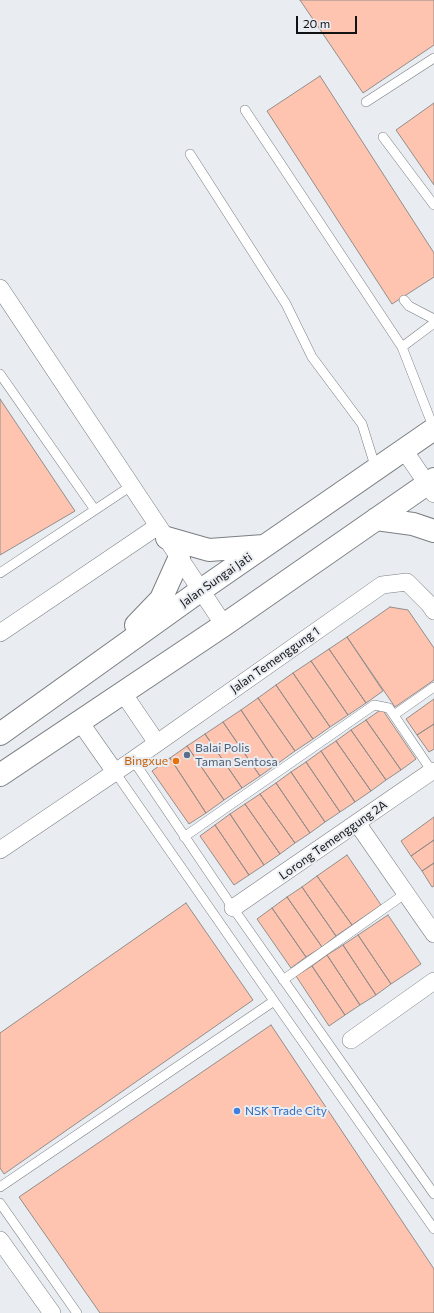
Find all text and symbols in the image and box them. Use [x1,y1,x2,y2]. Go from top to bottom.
scale bar [298,8,359,34]
text: 20 m [303,16,330,30]
street label: Jalan Sungai Jati [177,550,255,610]
street label: Jalan Temenggung 1 [228,624,322,696]
place label: Balai Polis Taman Sentosa [195,741,278,769]
marker: Balai Polis Taman Sentosa [182,750,192,760]
place label: Bingxue [124,754,168,768]
marker: Bingxue [171,756,181,766]
street label: Lorong Temenggung 2A [276,797,390,883]
place label: NSK Trade City [245,1104,327,1118]
marker: NSK Trade City [232,1106,242,1116]

